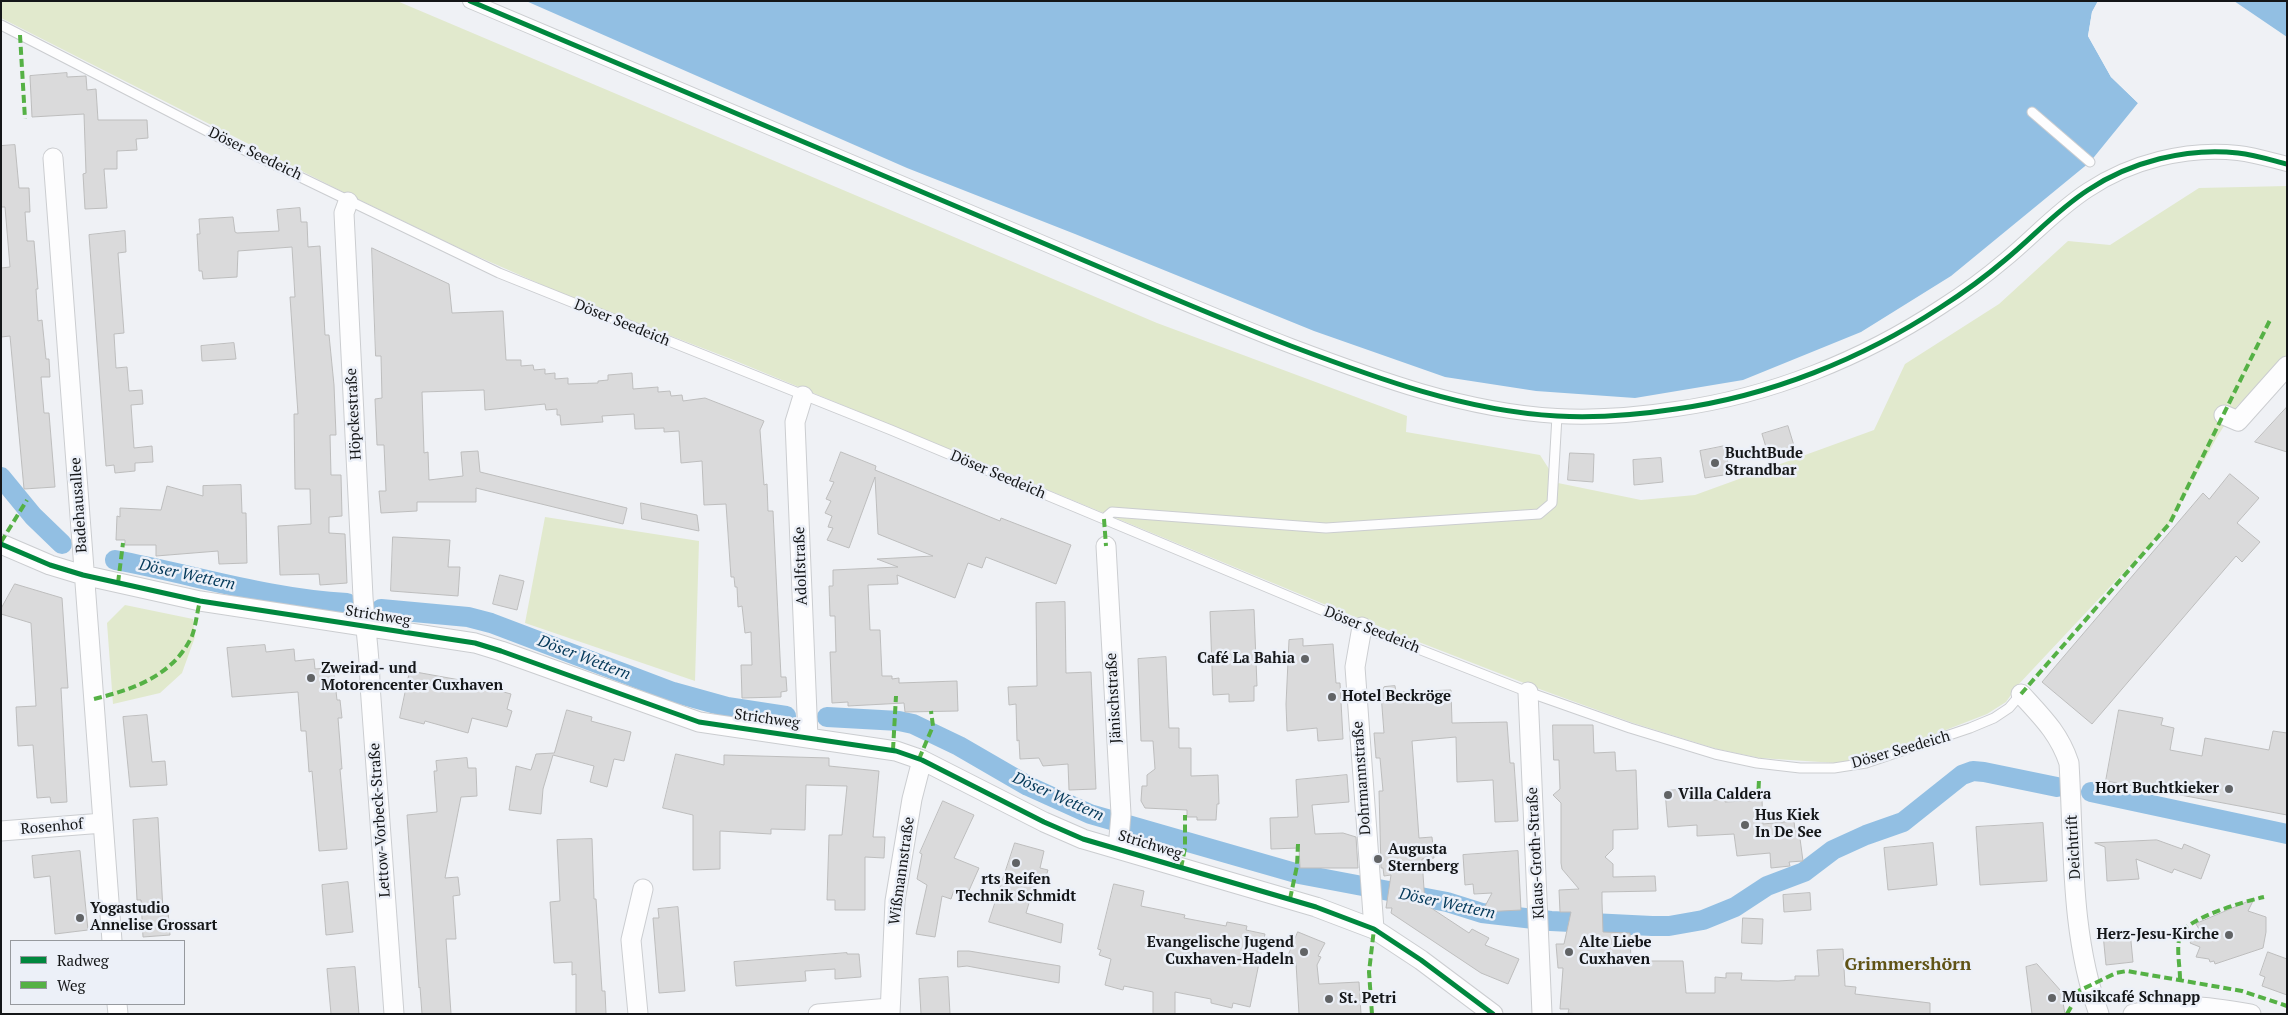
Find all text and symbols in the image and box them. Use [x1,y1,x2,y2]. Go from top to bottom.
street label: Döser Seedeich [205,124,305,184]
street label: Döser Seedeich [571,296,673,350]
street label: Höpckestraße [343,367,365,461]
place label: BuchtBude Strandbar [1725,445,1803,480]
street label: Döser Seedeich [948,447,1048,503]
street label: Badehausallee [67,457,91,553]
marker: BuchtBude Strandbar [1709,457,1721,469]
street label: Adolfstraße [791,526,811,606]
water label: Döser Wettern [137,555,237,595]
street label: Strichweg [344,602,412,630]
street label: Döser Seedeich [1321,603,1423,657]
water label: Döser Wettern [535,632,633,684]
place label: Café La Bahia [1197,650,1295,668]
street label: Jänischstraße [1103,652,1125,744]
marker: Café La Bahia [1299,653,1311,665]
place label: Zweirad- und Motorencenter Cuxhaven [321,660,503,695]
marker: Zweirad- und Motorencenter Cuxhaven [305,672,317,684]
place label: Hotel Beckröge [1342,688,1451,706]
marker: Hotel Beckröge [1326,691,1338,703]
street label: Strichweg [733,706,801,732]
street label: Dohrmannstraße [1349,720,1375,836]
street label: Döser Seedeich [1850,727,1952,773]
street label: Lettow-Vorbeck-Straße [366,742,394,898]
water label: Döser Wettern [1009,768,1107,826]
place label: Hort Buchtkieker [2095,780,2219,798]
marker: Hort Buchtkieker [2223,783,2235,795]
street label: Klaus-Groth-Straße [1524,786,1548,920]
place label: Villa Caldera [1678,786,1771,804]
marker: Villa Caldera [1662,789,1674,801]
place label: Hus Kiek In De See [1755,807,1822,842]
street label: Deichtrift [2063,814,2085,880]
street label: Rosenhof [20,815,84,839]
street label: Wißmannstraße [886,816,918,926]
marker: Hus Kiek In De See [1739,819,1751,831]
street label: Strichweg [1116,827,1184,863]
place label: Augusta Sternberg [1388,841,1458,876]
marker: Augusta Sternberg [1372,853,1384,865]
marker: rts Reifen Technik Schmidt [1010,857,1022,869]
place label: rts Reifen Technik Schmidt [956,871,1076,906]
water label: Döser Wettern [1397,884,1497,924]
place label: Yogastudio Annelise Grossart [90,900,218,935]
marker: Yogastudio Annelise Grossart [74,912,86,924]
place label: Herz-Jesu-Kirche [2097,926,2219,944]
marker: Herz-Jesu-Kirche [2223,929,2235,941]
place label: Evangelische Jugend Cuxhaven-Hadeln [1147,934,1294,969]
place label: Alte Liebe Cuxhaven [1579,934,1652,969]
legend [10,940,185,1005]
marker: Evangelische Jugend Cuxhaven-Hadeln [1298,946,1310,958]
marker: Alte Liebe Cuxhaven [1563,946,1575,958]
text: Radweg [57,950,109,970]
district label: Grimmershörn [1845,954,1971,976]
text: Weg [57,975,85,995]
place label: Musikcafé Schnapp [2062,989,2200,1007]
place label: St. Petri [1339,990,1396,1008]
marker: Musikcafé Schnapp [2046,992,2058,1004]
marker: St. Petri [1323,993,1335,1005]

